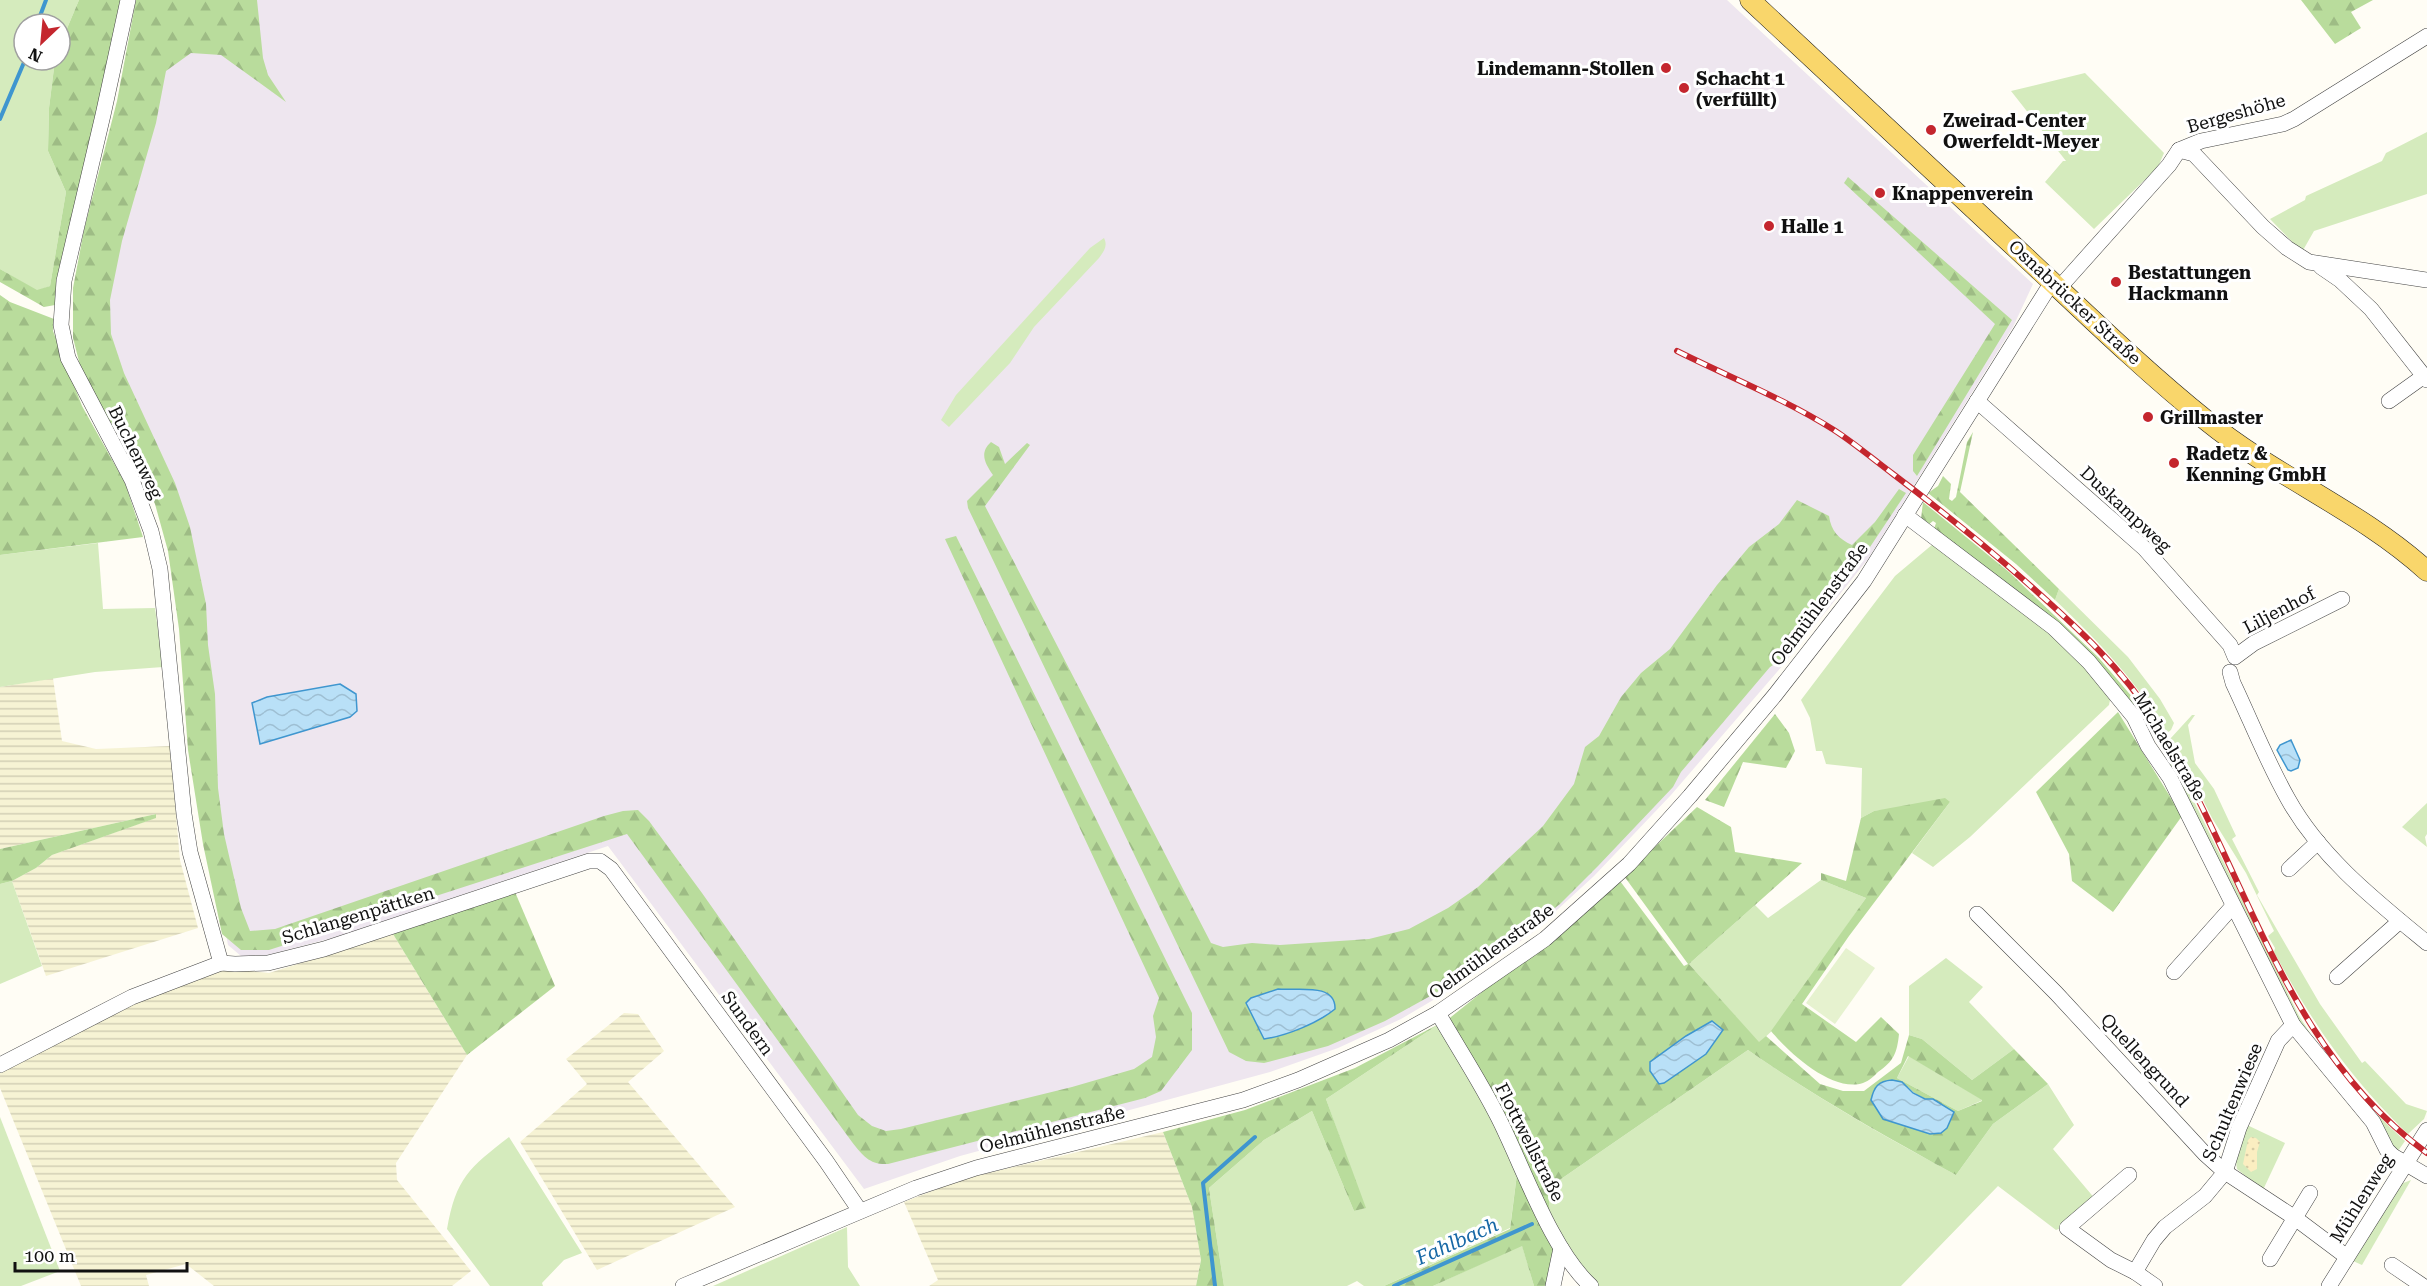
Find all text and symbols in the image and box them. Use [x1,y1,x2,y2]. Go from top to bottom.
north arrow [12,12,72,72]
text: N [26,44,45,66]
place label: Lindemann-Stollen [1477,58,1654,79]
marker: Lindemann-Stollen [1659,61,1673,75]
place label: Schacht 1 (verfüllt) [1696,68,1785,110]
marker: Schacht 1 (verfüllt) [1677,81,1691,95]
street label: Bergeshöhe [2184,89,2288,137]
place label: Zweirad-Center Owerfeldt-Meyer [1943,110,2099,152]
marker: Zweirad-Center Owerfeldt-Meyer [1924,123,1938,137]
place label: Knappenverein [1892,183,2033,204]
marker: Knappenverein [1873,186,1887,200]
place label: Halle 1 [1781,216,1843,237]
marker: Halle 1 [1762,219,1776,233]
street label: Osnabrücker Straße [2005,235,2146,369]
place label: Bestattungen Hackmann [2128,262,2251,304]
marker: Bestattungen Hackmann [2109,275,2123,289]
street label: Buchenweg [105,402,168,503]
place label: Grillmaster [2160,407,2263,428]
marker: Grillmaster [2141,410,2155,424]
place label: Radetz & Kenning GmbH [2186,443,2326,485]
marker: Radetz & Kenning GmbH [2167,456,2181,470]
street label: Duskampweg [2076,462,2176,557]
street label: Oelmühlenstraße [1766,538,1872,670]
street label: Liljenhof [2239,582,2320,638]
street label: Michaelstraße [2129,688,2211,804]
street label: Schlangenpättken [279,882,437,948]
street label: Oelmühlenstraße [1425,899,1557,1003]
street label: Sundern [718,987,779,1060]
street label: Quellengrund [2096,1009,2194,1111]
street label: Schultenwiese [2198,1040,2266,1164]
street label: Flottwellstraße [1491,1079,1569,1205]
street label: Oelmühlenstraße [977,1101,1127,1157]
street label: Mühlenweg [2325,1149,2397,1246]
water label: Fahlbach [1411,1212,1502,1270]
scale bar [15,1235,188,1273]
text: 100 m [24,1245,75,1266]

